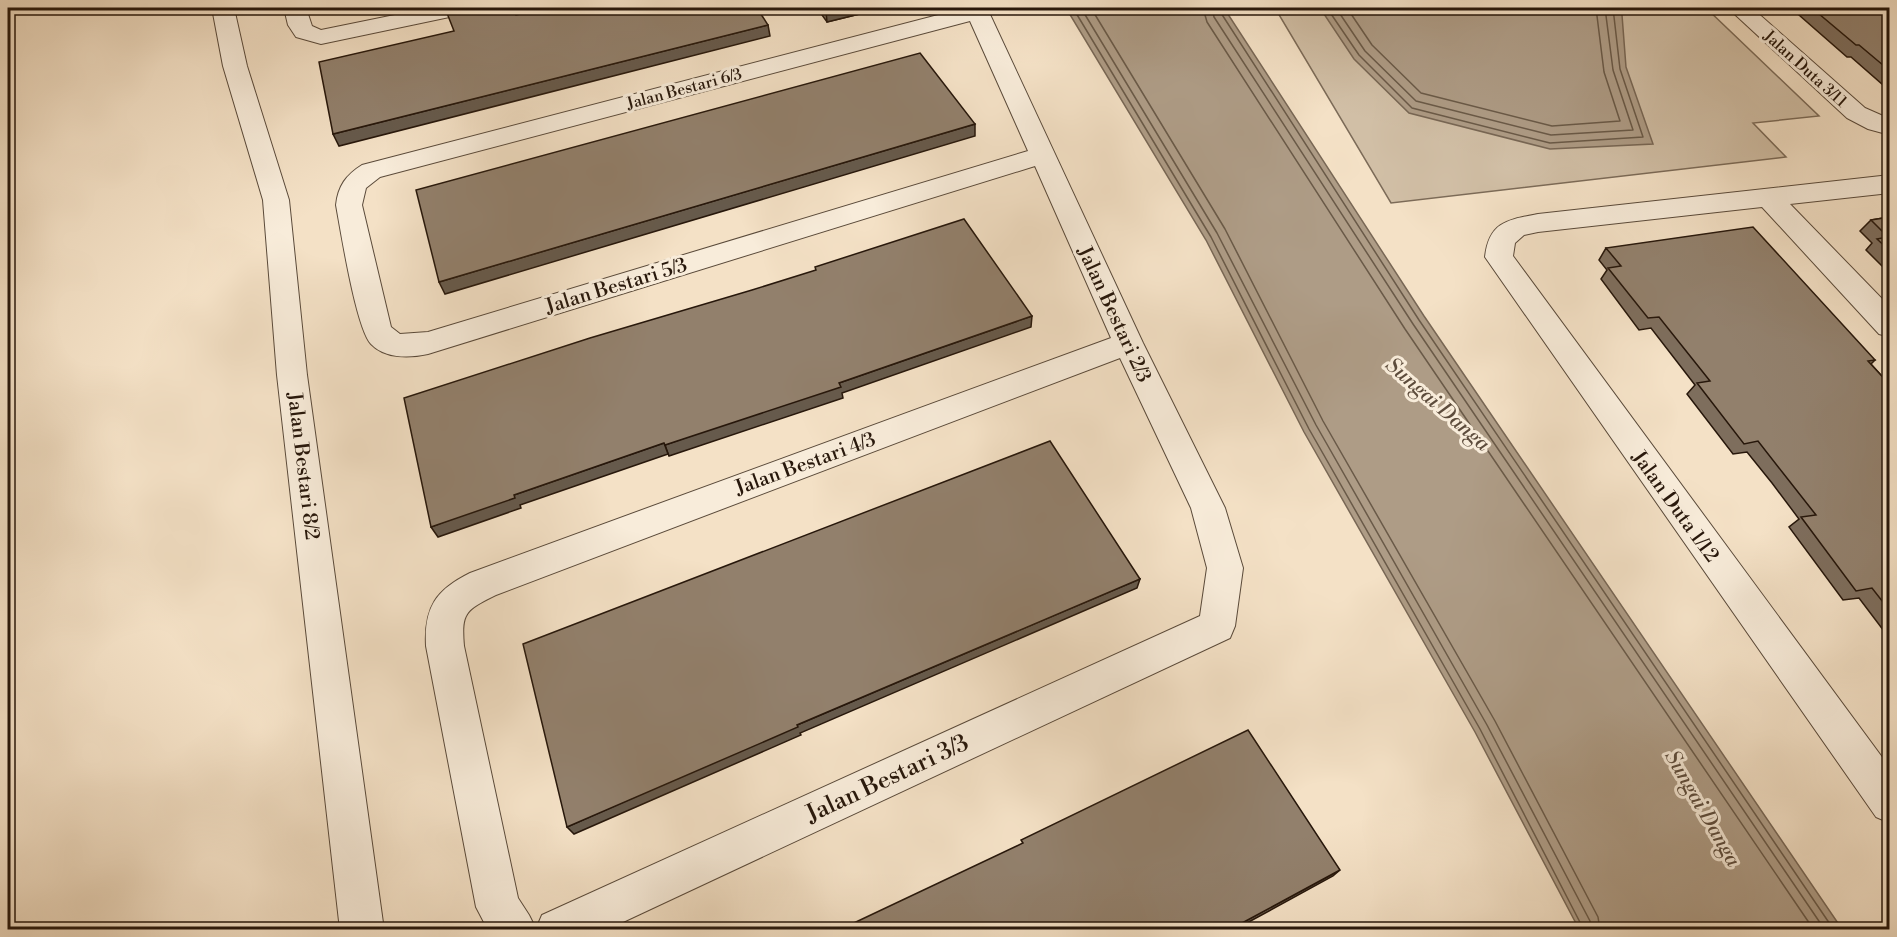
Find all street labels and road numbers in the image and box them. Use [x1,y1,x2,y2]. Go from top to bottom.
street label: Jalan Duta 3/11 [1759,25,1851,112]
street label: Jalan Bestari 6/3 [624,64,744,114]
street label: Jalan Bestari 2/3 [1071,242,1156,387]
street label: Jalan Bestari 5/3 [542,253,690,320]
street label: Jalan Bestari 8/2 [281,390,324,541]
street label: Jalan Bestari 4/3 [731,427,879,502]
street label: Jalan Duta 1/12 [1625,445,1724,568]
street label: Jalan Bestari 3/3 [800,728,974,830]

